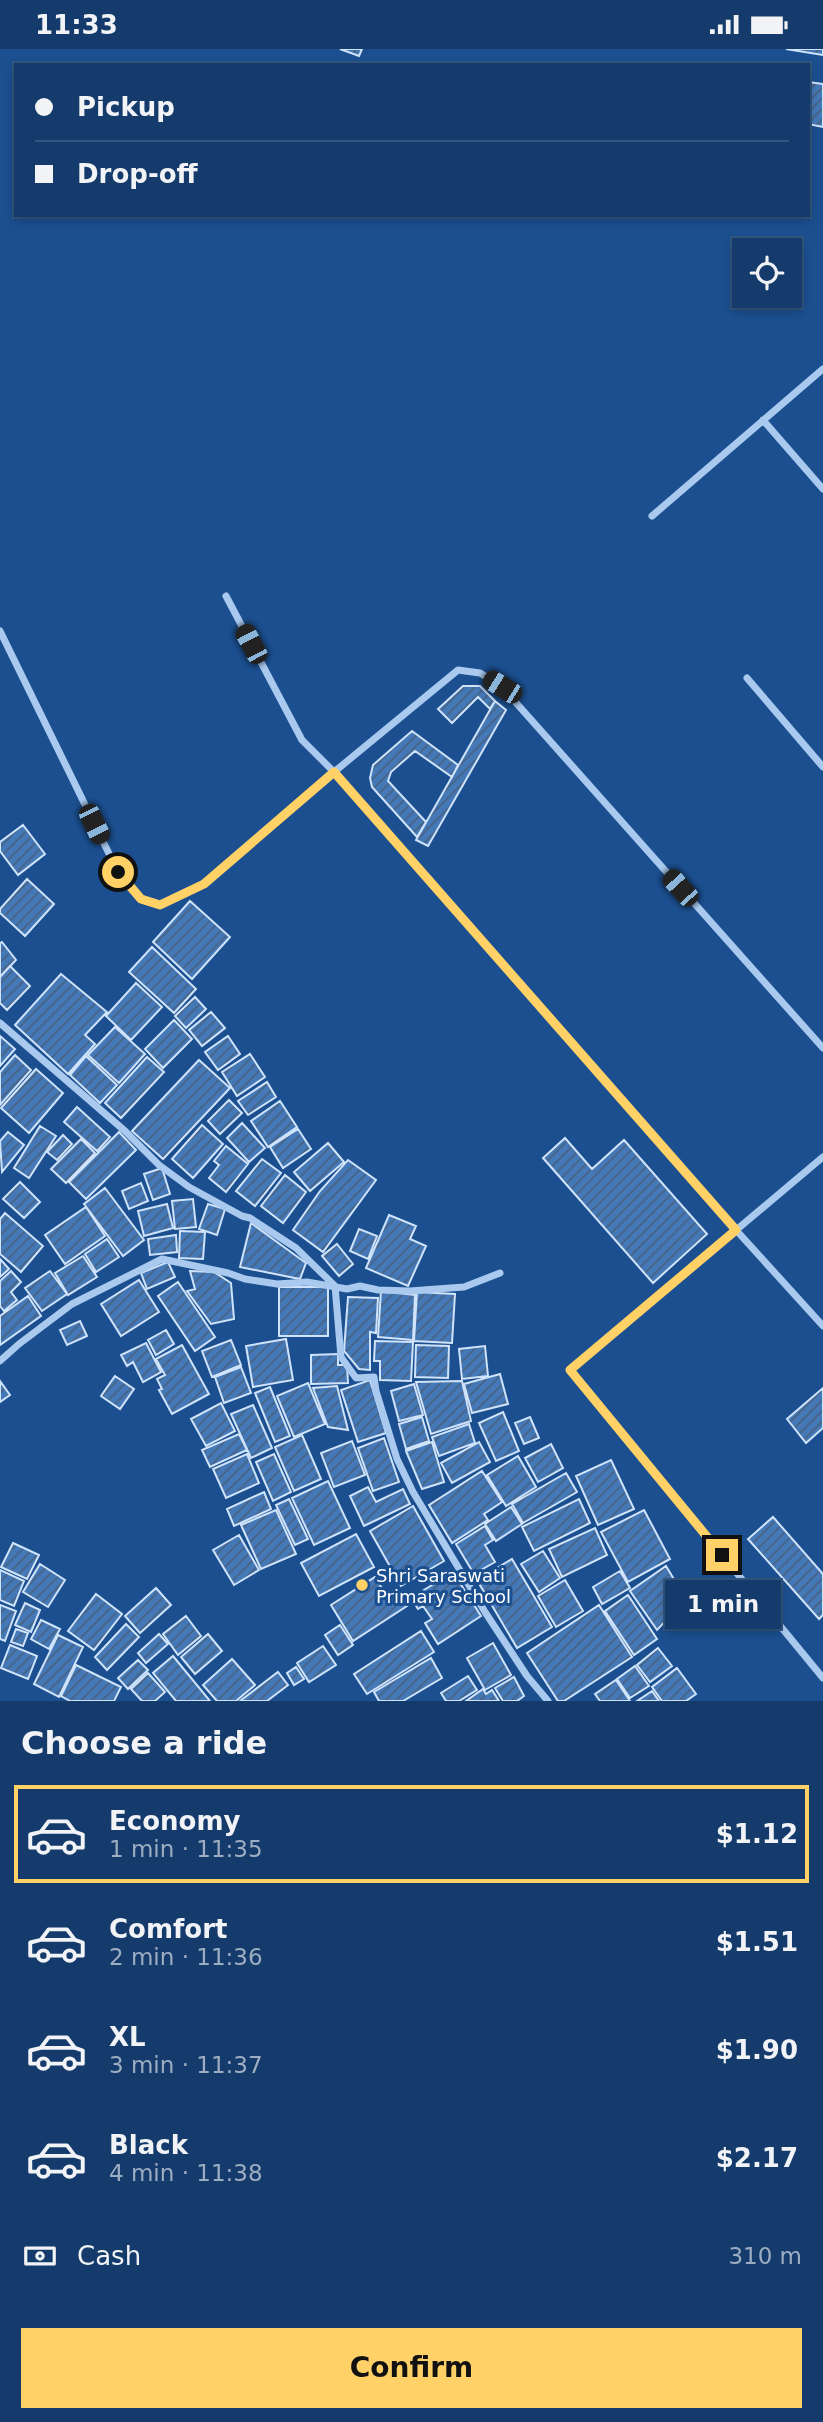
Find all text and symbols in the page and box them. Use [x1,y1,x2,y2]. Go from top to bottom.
text: 11:33 [35,10,118,40]
text: Pickup [77,92,175,122]
text: Drop-off [77,159,198,189]
map controls [732,238,802,308]
button: locate [732,238,802,308]
car [232,621,271,667]
car [479,667,526,707]
car [76,801,113,847]
route start [102,856,134,888]
car [659,865,702,911]
route end [706,1539,738,1571]
place label: Shri Saraswati Primary School [376,1565,511,1607]
marker: Shri Saraswati Primary School [354,1577,370,1593]
callout: 1 min [664,1579,780,1629]
text: 1 min [687,1591,759,1617]
text: Choose a ride [21,1724,267,1762]
icon: car [25,1803,88,1866]
text: Economy [109,1806,240,1836]
text: $1.12 [716,1819,798,1849]
text: 1 min · 11:35 [109,1836,263,1862]
icon: car [25,1911,88,1974]
text: Comfort [109,1914,227,1944]
text: $1.51 [716,1927,798,1957]
text: 2 min · 11:36 [109,1944,263,1970]
icon: car [25,2019,88,2082]
text: XL [109,2022,146,2052]
text: $1.90 [716,2035,798,2065]
text: 3 min · 11:37 [109,2052,263,2078]
icon: car [25,2127,88,2190]
text: Black [109,2130,188,2160]
text: $2.17 [716,2143,798,2173]
text: 4 min · 11:38 [109,2160,263,2186]
icon: cash [21,2237,59,2275]
text: Cash [77,2241,141,2271]
text: 310 m [728,2243,802,2269]
button: Confirm [21,2328,802,2408]

